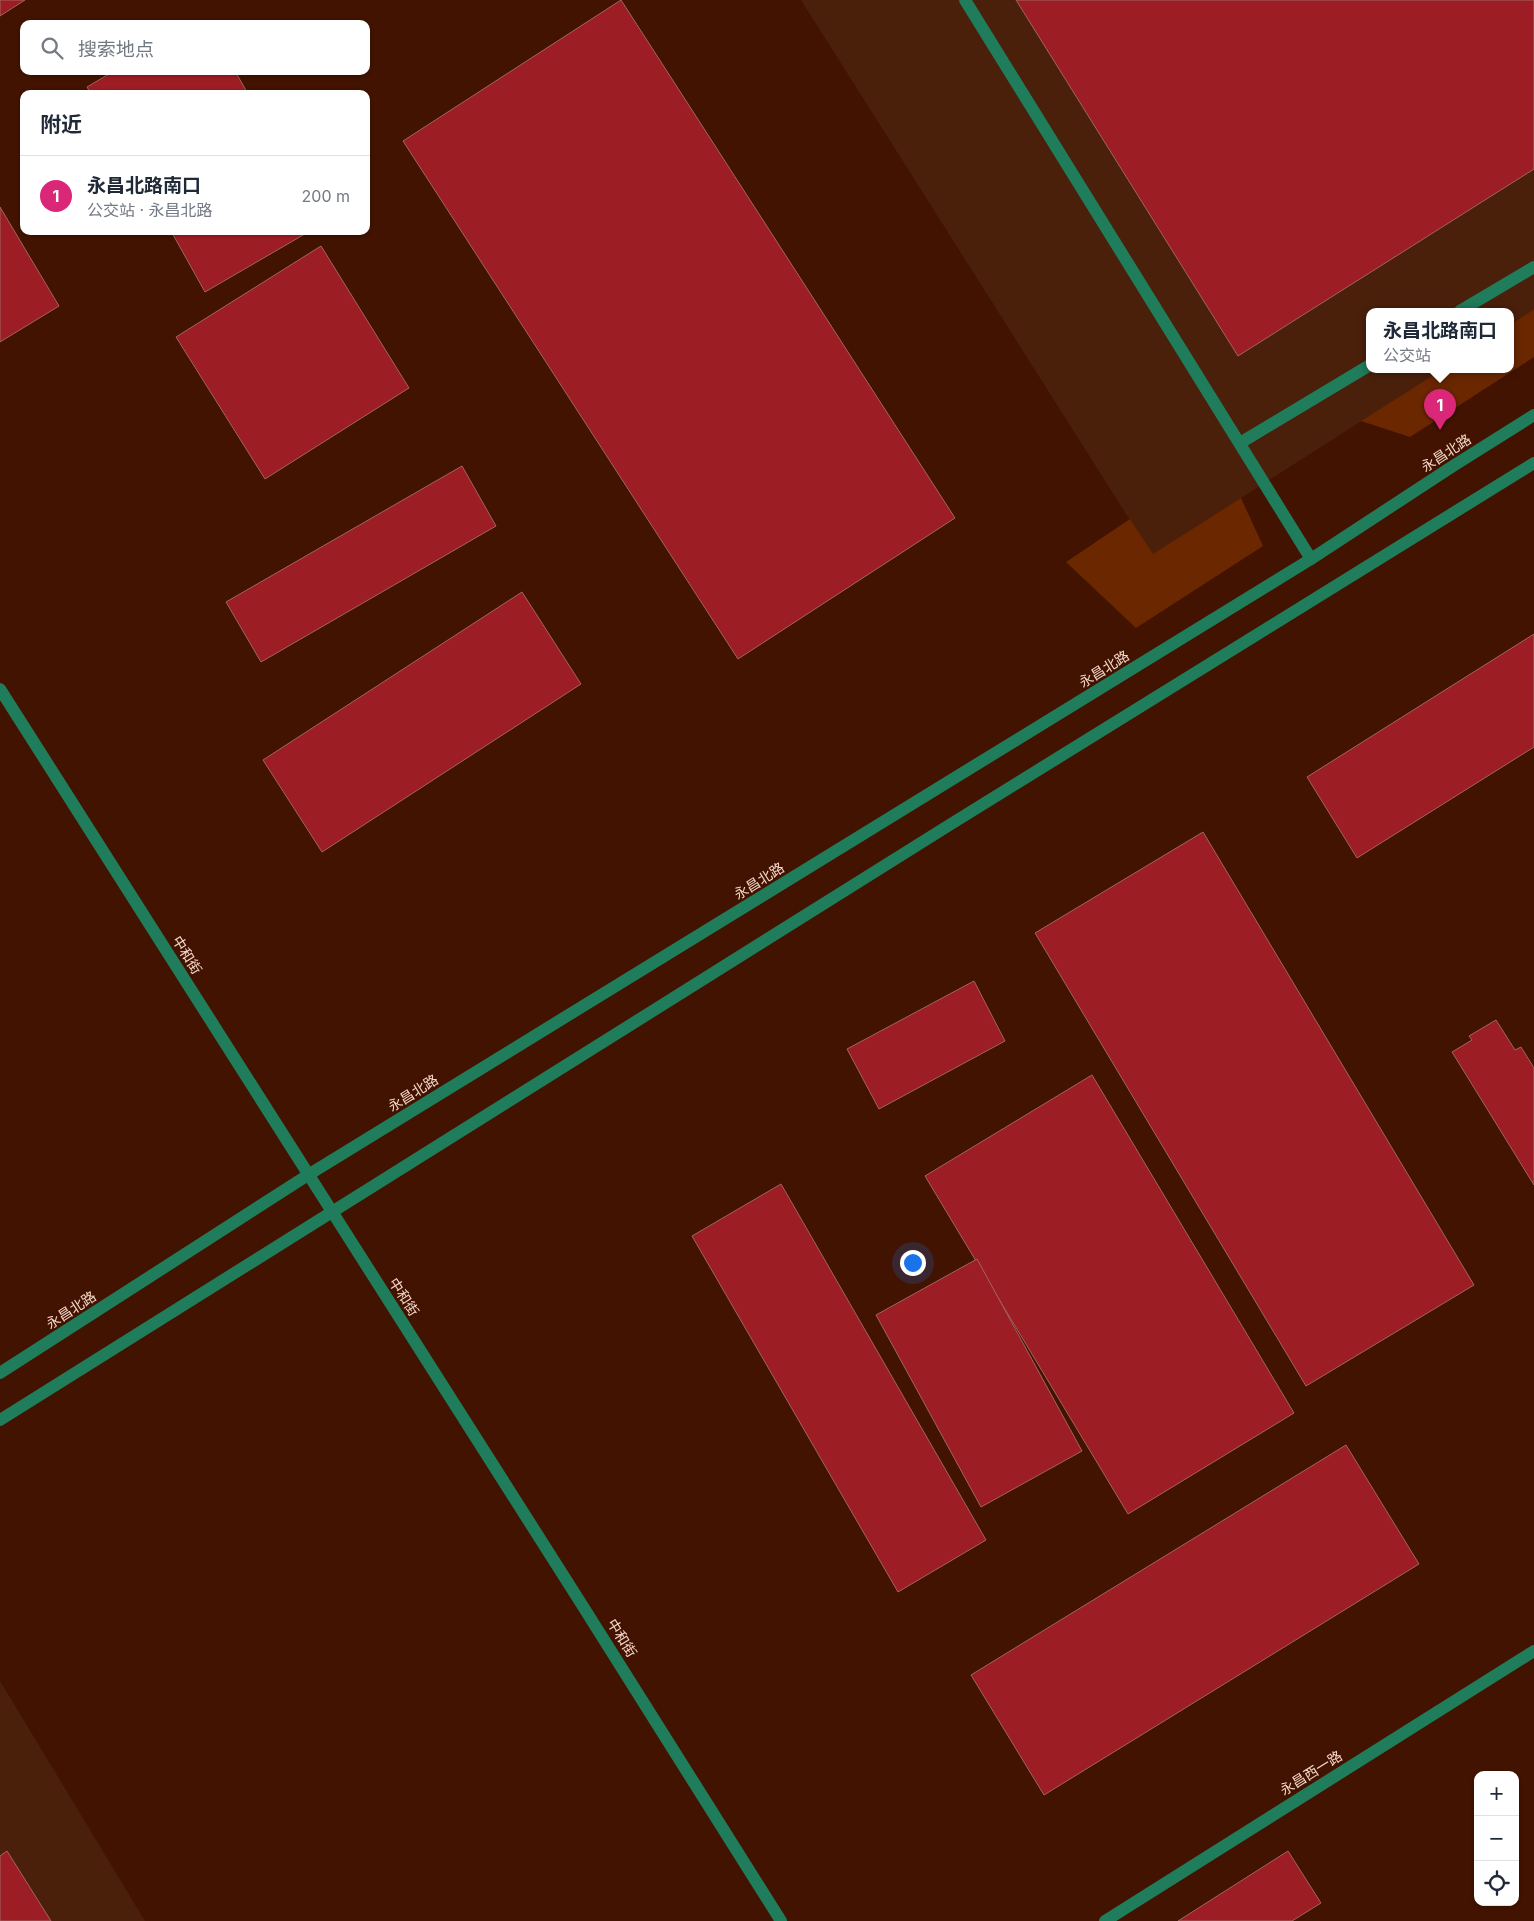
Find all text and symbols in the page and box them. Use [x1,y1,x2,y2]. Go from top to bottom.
search box [20,20,370,75]
icon: search [38,34,66,62]
text: 搜索地点 [78,38,154,61]
text: 附近 [40,112,82,137]
text: 永昌北路南口 [87,174,201,197]
text: 1 [53,186,59,206]
text: 200 m [302,186,350,206]
text: 公交站 · 永昌北路 [87,200,213,220]
popup [1366,308,1514,373]
text: 永昌北路南口 [1383,319,1497,342]
text: 公交站 [1383,345,1431,365]
pin: 1 [1424,389,1456,430]
street label: 永昌北路 [1418,430,1474,475]
street label: 永昌北路 [1075,647,1132,691]
street label: 永昌北路 [730,859,787,903]
street label: 中和街 [169,932,206,977]
street label: 永昌北路 [384,1071,441,1115]
your location [900,1250,926,1276]
street label: 中和街 [386,1274,423,1319]
street label: 永昌北路 [43,1287,99,1332]
street label: 中和街 [604,1615,641,1660]
street label: 永昌西一路 [1277,1747,1345,1798]
map controls [1474,1771,1519,1906]
button: + [1474,1771,1519,1816]
button: − [1474,1816,1519,1861]
button: locate [1474,1861,1519,1906]

